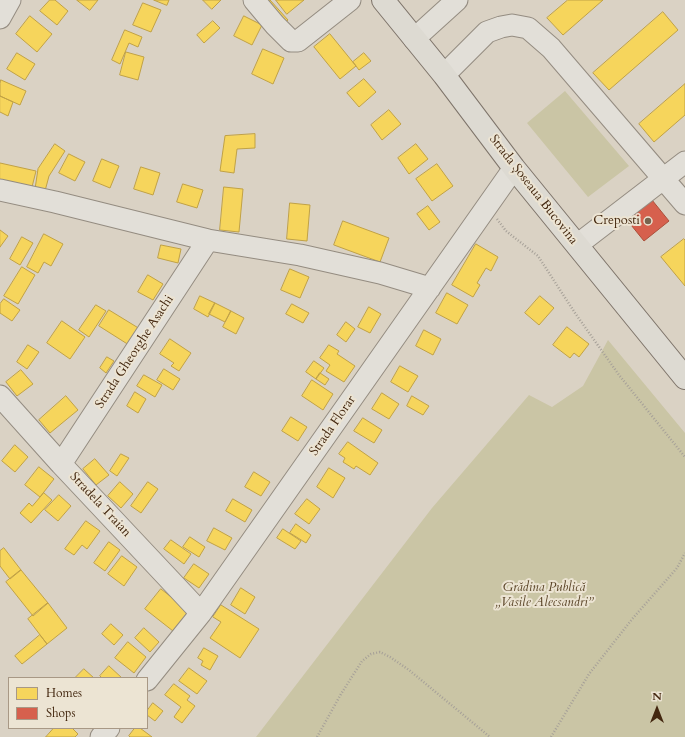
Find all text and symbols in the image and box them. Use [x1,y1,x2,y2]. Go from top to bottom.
street label: Strada Șoseaua Bucovina [485,132,581,248]
place label: Creposti [593,213,640,229]
marker: Creposti [643,216,653,226]
street label: Strada Gheorghe Asachi [93,292,177,412]
street label: Strada Florar [307,393,359,459]
street label: Stradela Traian [66,469,134,541]
park label: Grădina Publică „Vasile Alecsandri” [495,580,593,611]
legend [8,677,148,729]
text: Homes [46,685,82,701]
north arrow [637,689,677,729]
text: N [652,689,662,704]
text: Shops [46,705,75,721]

